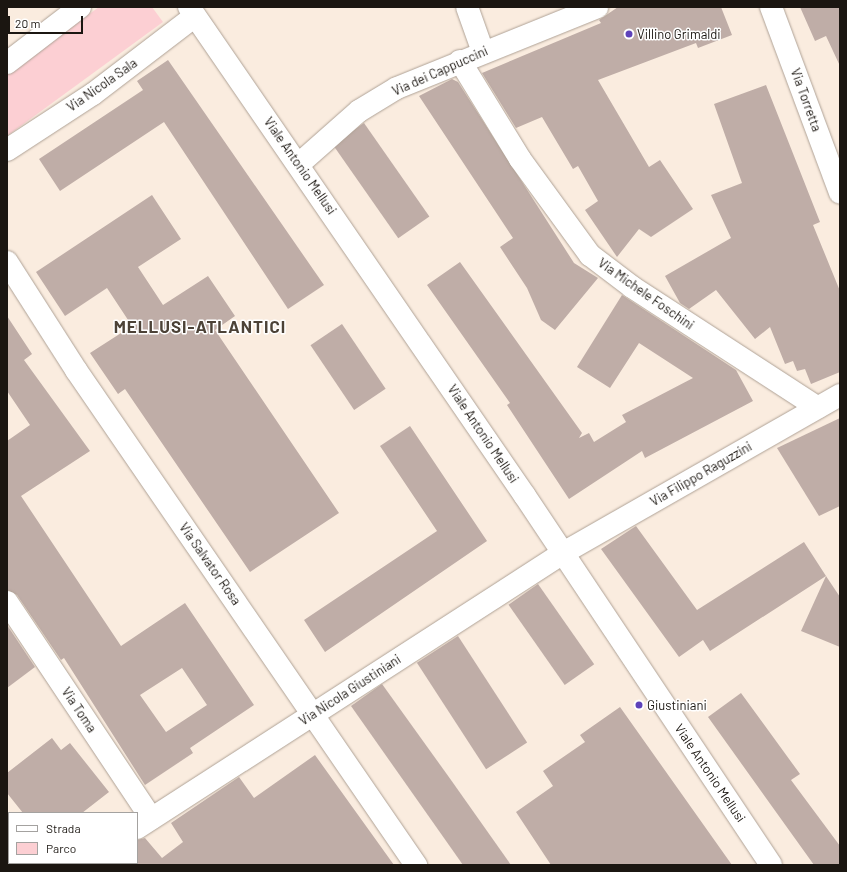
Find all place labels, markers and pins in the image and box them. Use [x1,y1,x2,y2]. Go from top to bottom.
place label: Villino Grimaldi [637,26,721,42]
marker: Villino Grimaldi [624,29,634,39]
place label: Giustiniani [647,697,707,713]
marker: Giustiniani [634,700,644,710]

